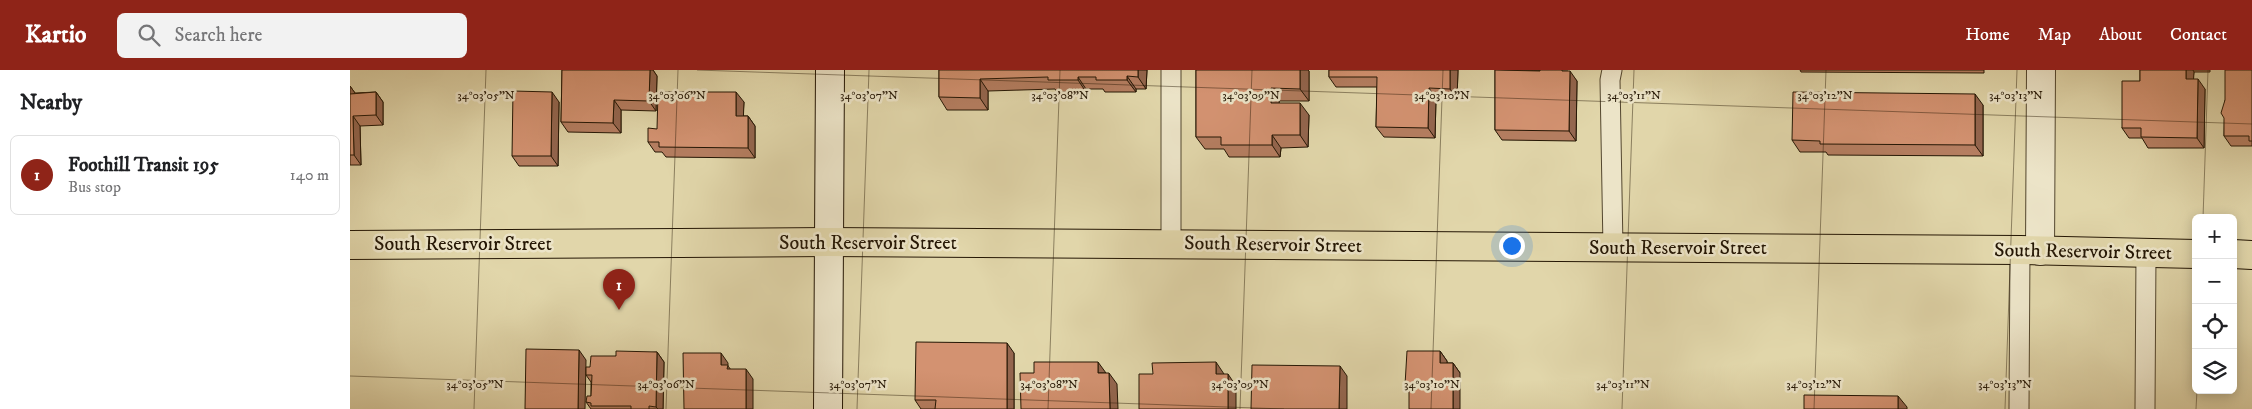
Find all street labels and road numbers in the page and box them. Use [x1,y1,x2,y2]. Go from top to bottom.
street label: South Reservoir Street [779,231,957,256]
street label: South Reservoir Street [1184,231,1362,259]
street label: South Reservoir Street [374,232,552,257]
street label: South Reservoir Street [1589,236,1767,261]
street label: South Reservoir Street [1994,238,2172,266]

